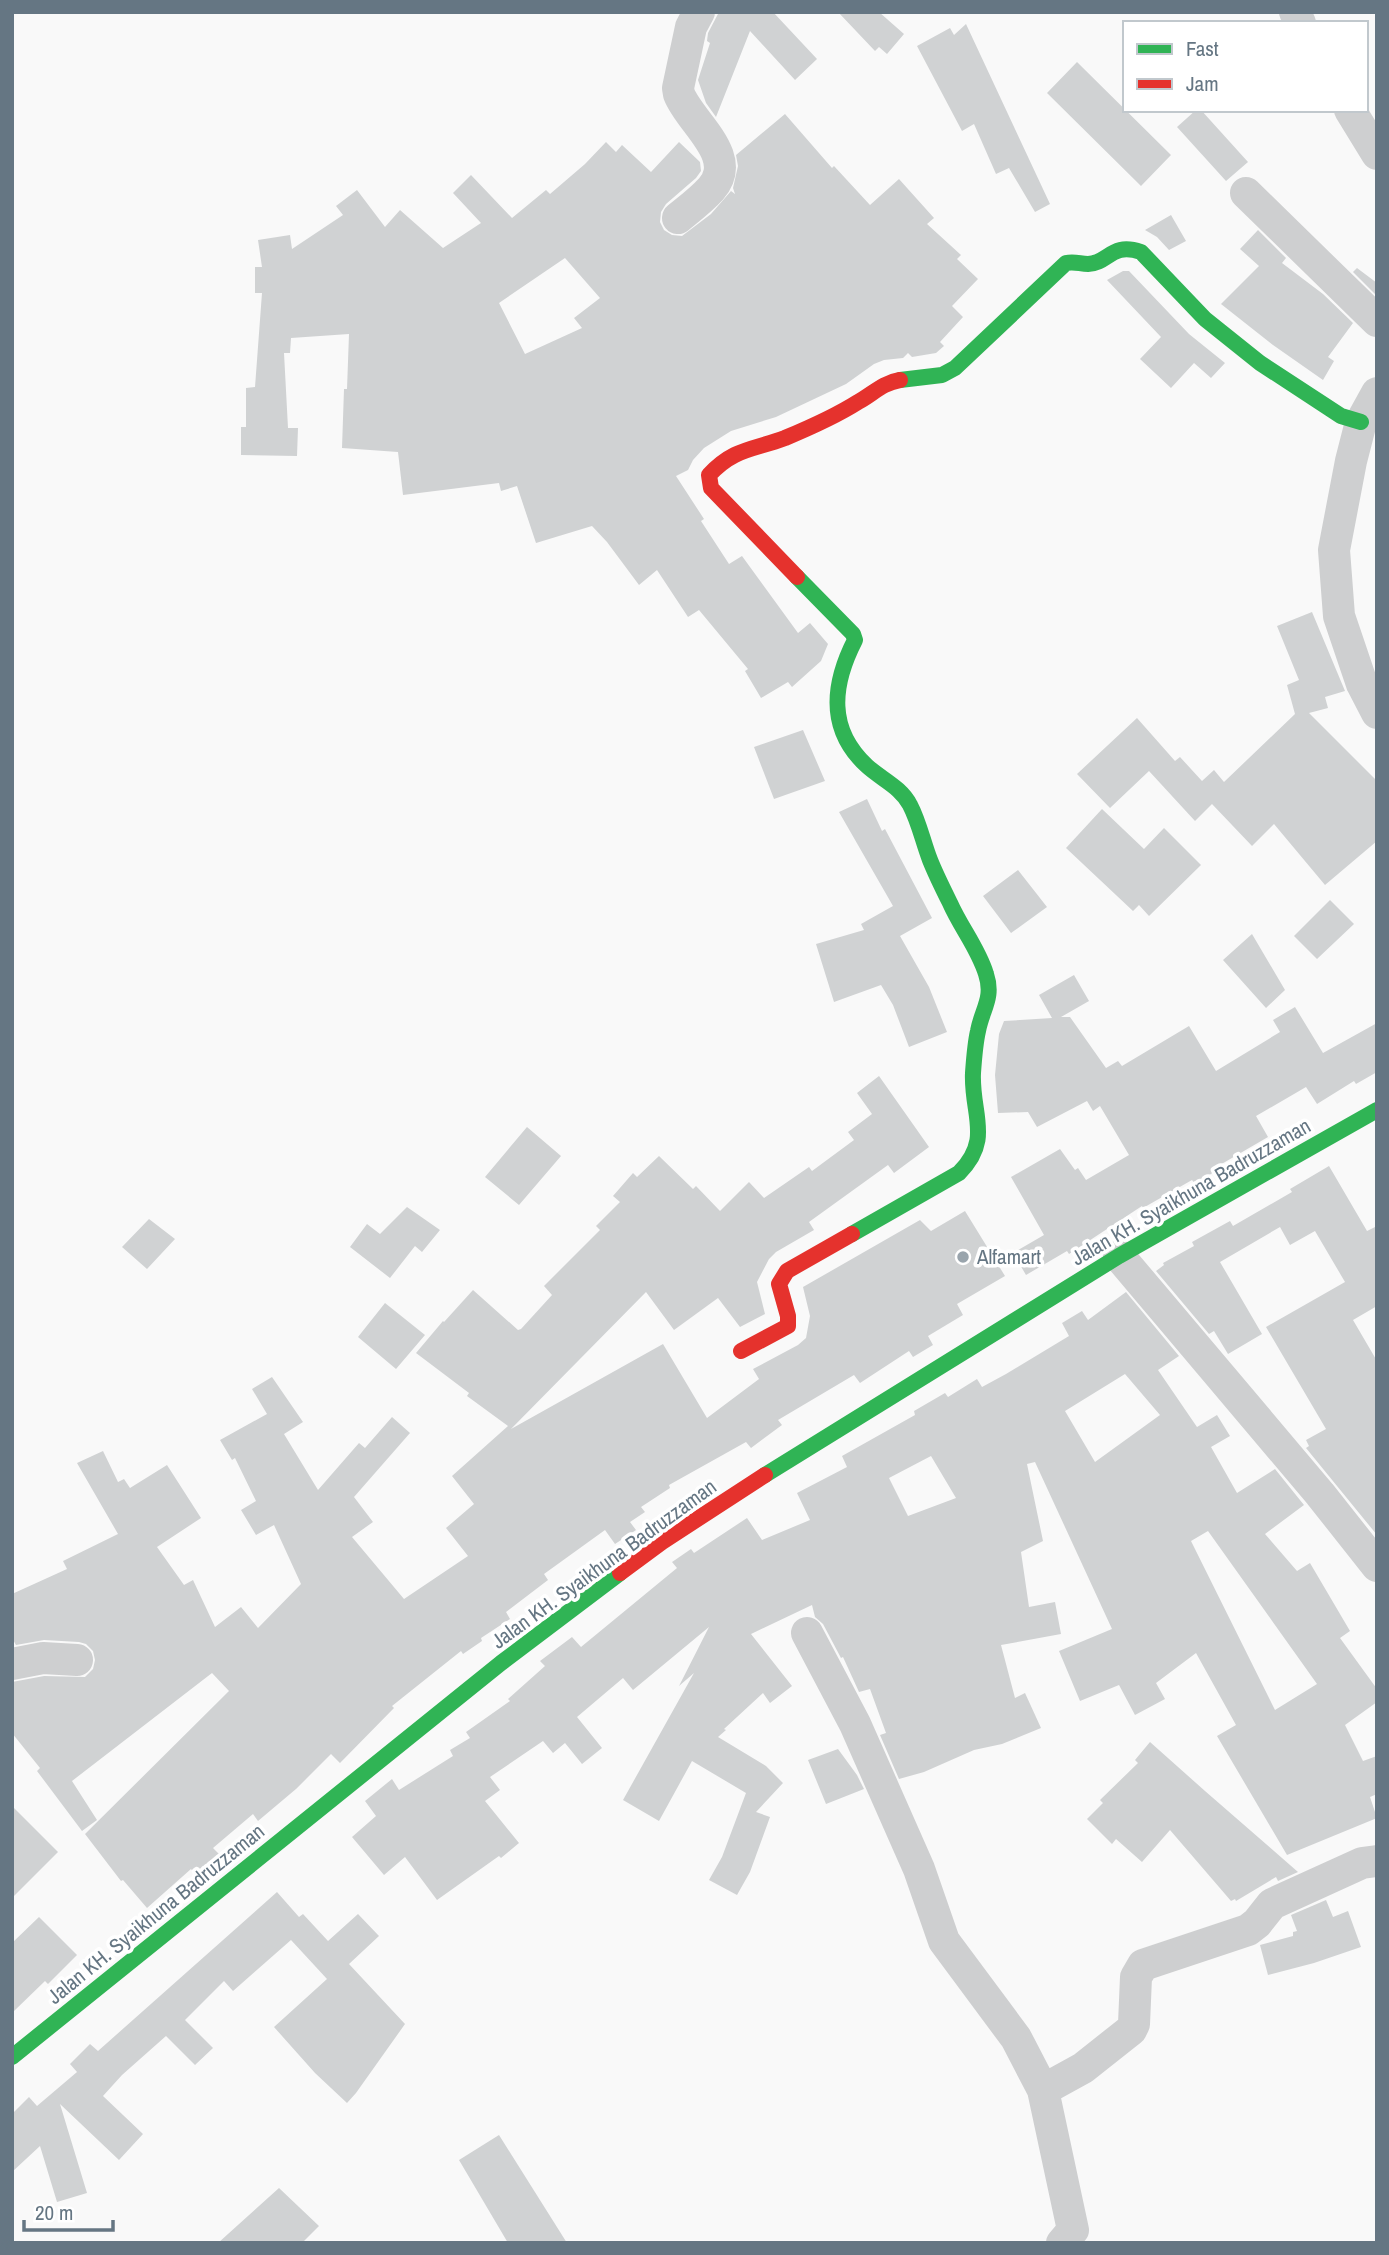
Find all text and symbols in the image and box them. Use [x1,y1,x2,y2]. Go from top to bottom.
legend [1123,21,1368,112]
text: Fast [1186,34,1219,63]
text: Jam [1186,69,1219,98]
street label: Jalan KH. Syaikhuna Badruzzaman [1066,1111,1316,1272]
place label: Alfamart [976,1242,1041,1271]
marker: Alfamart [955,1249,971,1265]
street label: Jalan KH. Syaikhuna Badruzzaman [485,1472,722,1655]
street label: Jalan KH. Syaikhuna Badruzzaman [41,1817,270,2010]
scale bar [24,2188,114,2232]
text: 20 m [35,2198,73,2227]

